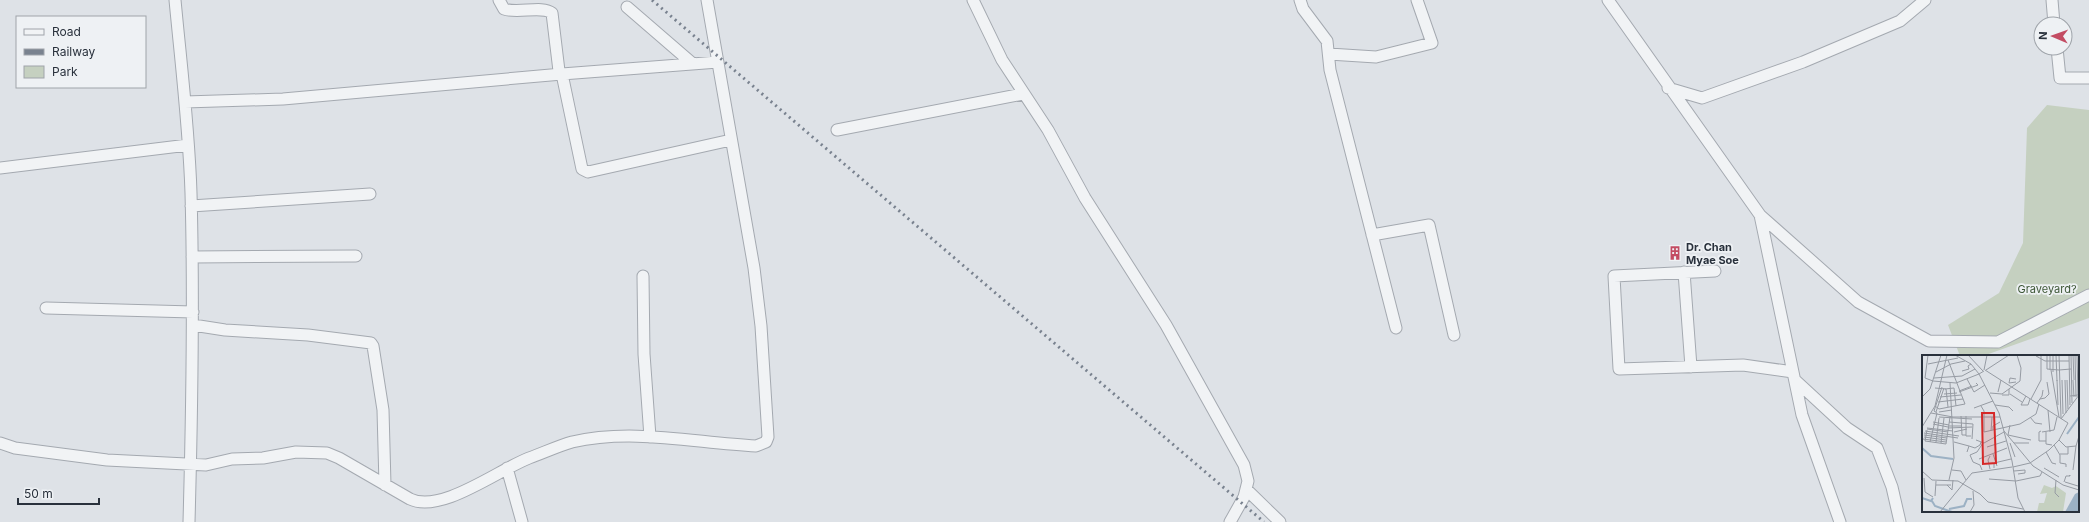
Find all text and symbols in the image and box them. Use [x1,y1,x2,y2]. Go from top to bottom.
legend [16,16,146,88]
north arrow [2033,16,2073,56]
text: Road [52,24,81,39]
text: N [2036,31,2050,40]
text: Railway [52,44,96,59]
text: Park [52,64,78,79]
place label: Dr. Chan Myae Soe [1686,240,1739,267]
building icon: Dr. Chan Myae Soe [1667,245,1683,261]
park label: Graveyard? [2017,282,2077,296]
inset map [1922,355,2079,512]
scale bar [18,480,99,506]
text: 50 m [24,486,53,501]

